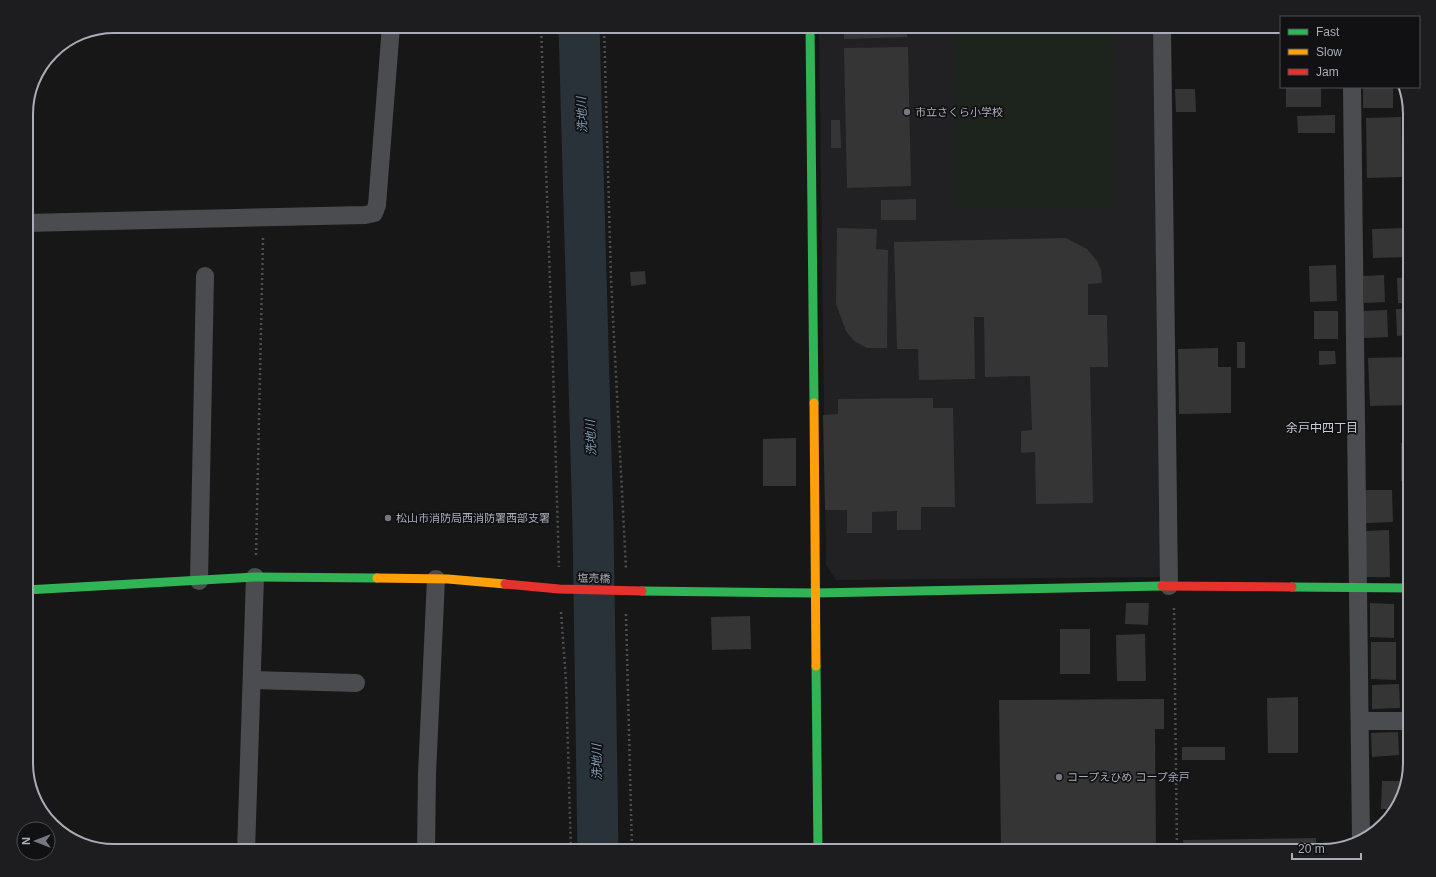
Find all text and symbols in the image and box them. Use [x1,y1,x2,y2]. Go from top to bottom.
legend [1280,16,1420,88]
text: Fast [1316,25,1340,39]
text: Slow [1316,45,1342,59]
text: Jam [1316,65,1339,79]
water label: 洗地川 [574,95,590,133]
place label: 市立さくら小学校 [915,106,1003,118]
marker: 市立さくら小学校 [902,107,912,117]
water label: 洗地川 [583,418,599,456]
district label: 余戸中四丁目 [1286,421,1358,435]
place label: 松山市消防局西消防署西部支署 [396,512,550,524]
marker: 松山市消防局西消防署西部支署 [383,513,393,523]
street label: 塩売橋 [577,571,611,585]
water label: 洗地川 [590,742,604,780]
place label: コープえひめ コープ余戸 [1067,771,1190,783]
marker: コープえひめ コープ余戸 [1054,772,1064,782]
north arrow [16,821,56,861]
scale bar [1292,835,1361,861]
text: N [20,837,32,845]
text: 20 m [1298,842,1325,856]

